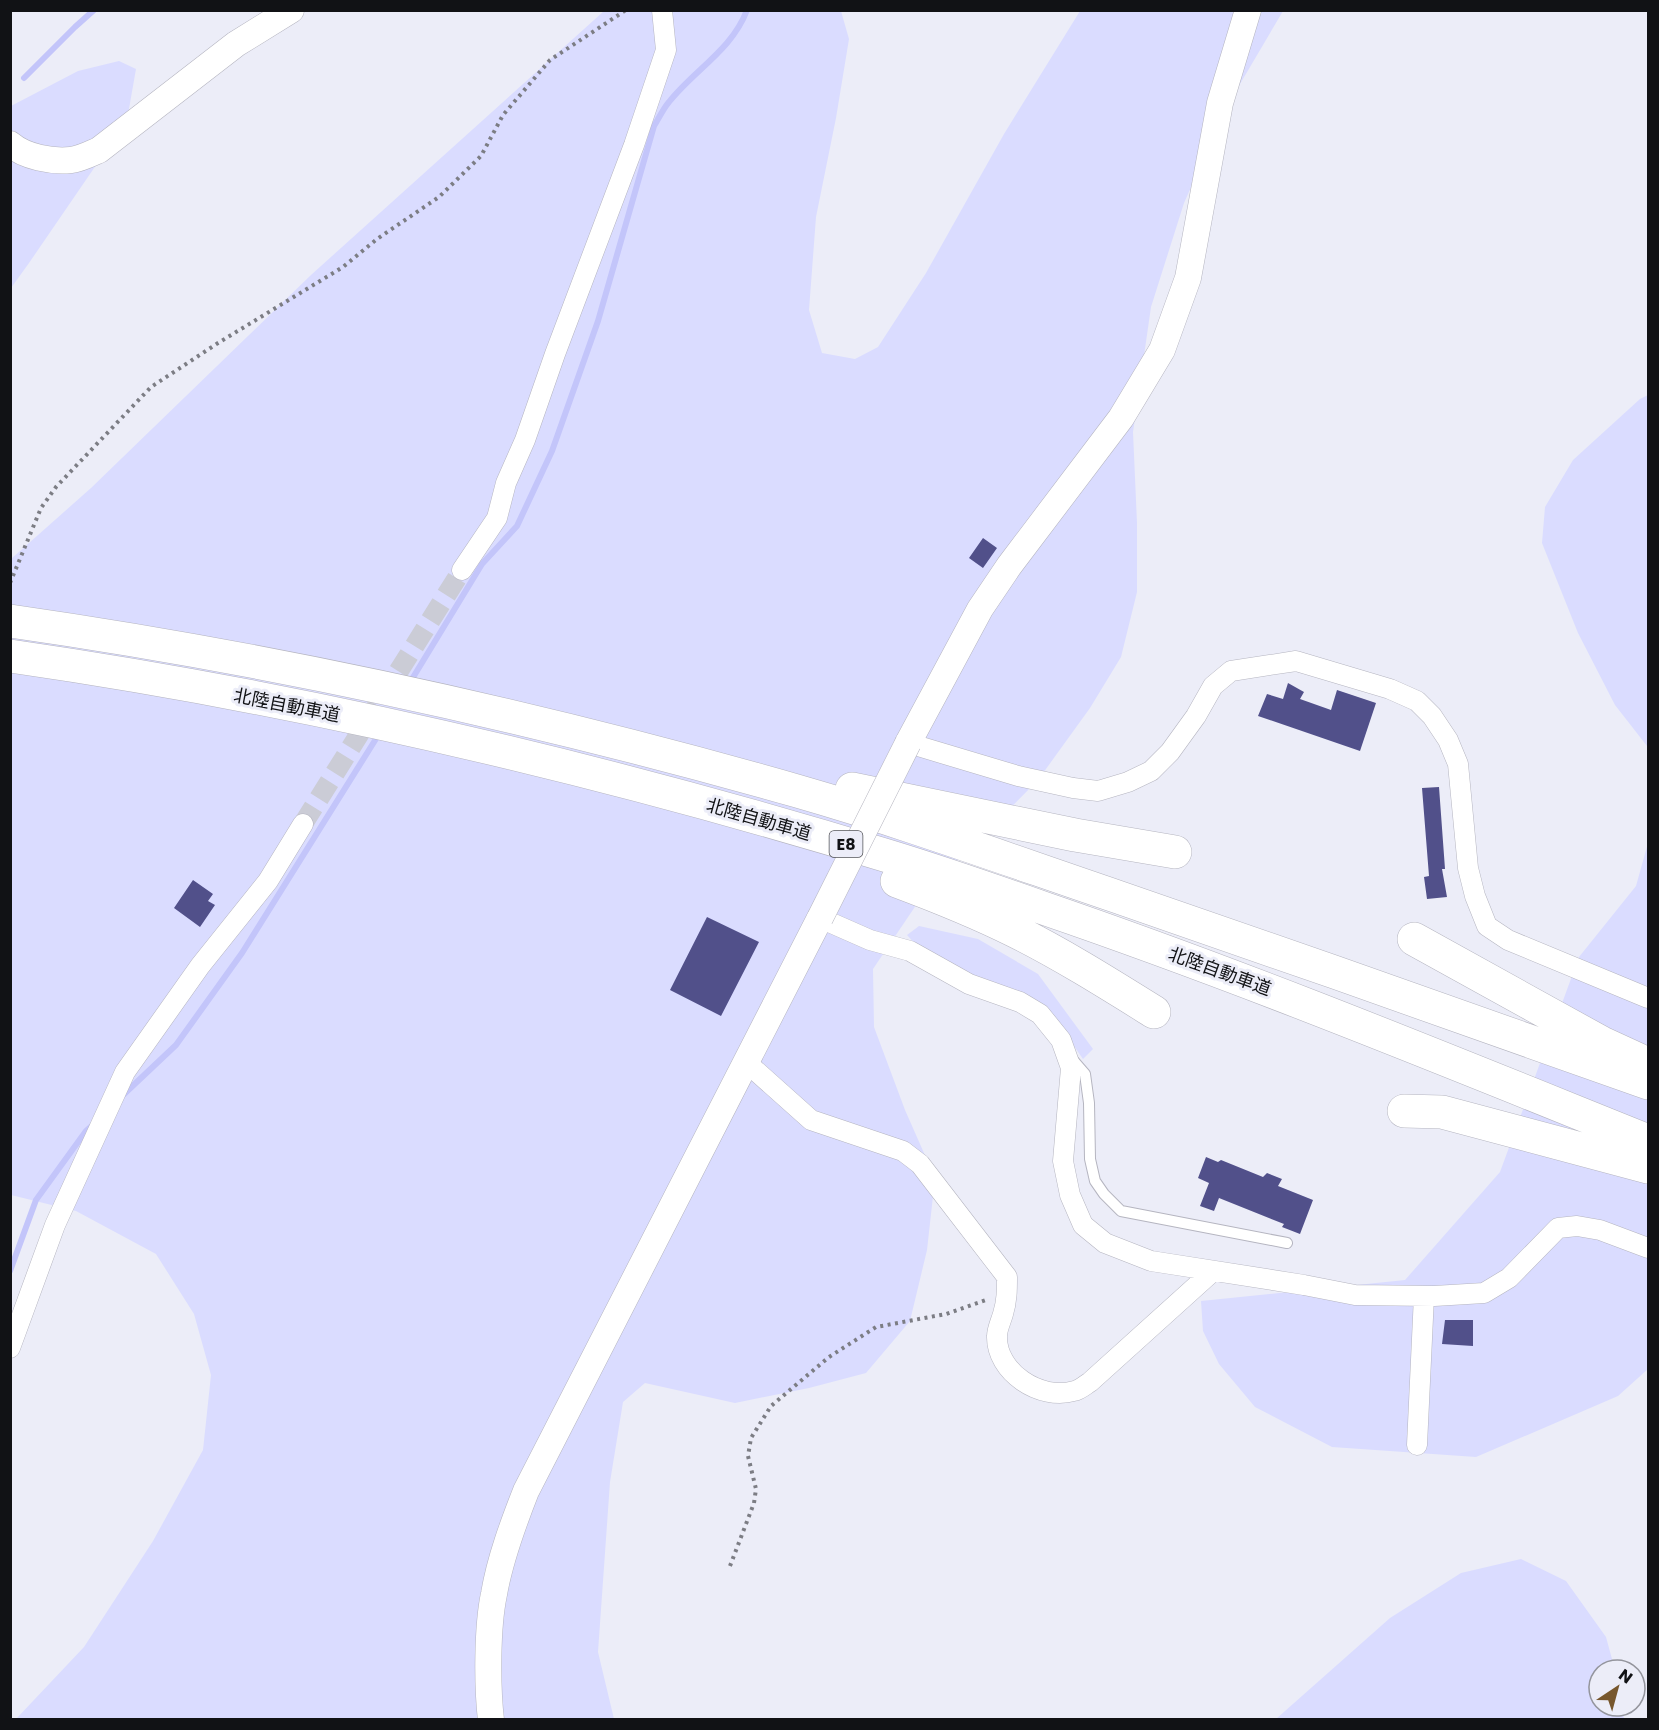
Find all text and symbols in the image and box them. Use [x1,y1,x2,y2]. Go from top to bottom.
street label: 北陸自動車道 [232,682,342,728]
street label: 北陸自動車道 [704,792,814,846]
road number: E8 [830,831,862,857]
street label: 北陸自動車道 [1165,941,1275,1001]
north arrow [1587,1658,1647,1718]
text: N [1614,1663,1637,1689]

